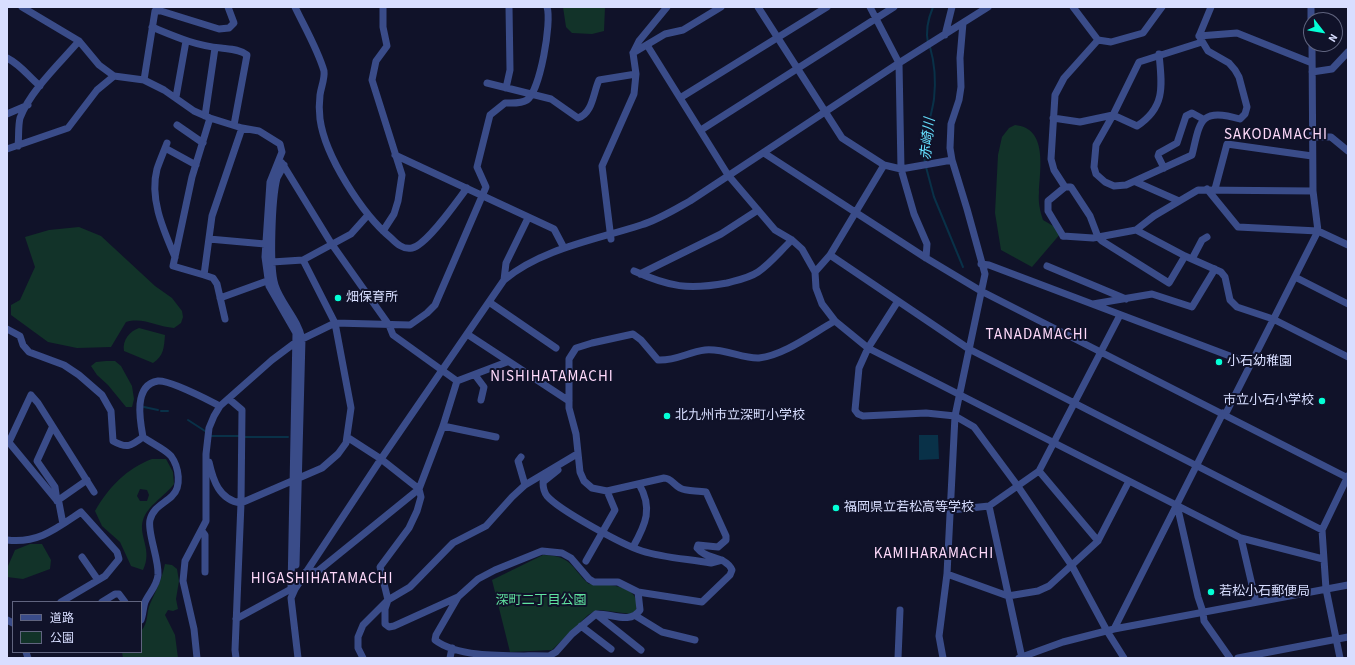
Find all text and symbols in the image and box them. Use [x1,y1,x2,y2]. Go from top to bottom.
north arrow [1303,12,1343,52]
text: N [1325,31,1341,45]
water label: 赤崎川 [918,117,940,161]
district label: SAKODAMACHI [1224,127,1328,145]
place label: 畑保育所 [346,290,398,306]
marker: 畑保育所 [333,293,343,303]
district label: TANADAMACHI [986,327,1088,345]
place label: 小石幼稚園 [1227,354,1292,370]
marker: 小石幼稚園 [1214,357,1224,367]
district label: NISHIHATAMACHI [490,369,614,387]
place label: 市立小石小学校 [1223,393,1314,409]
marker: 市立小石小学校 [1317,396,1327,406]
place label: 北九州市立深町小学校 [675,408,805,424]
marker: 北九州市立深町小学校 [662,411,672,421]
place label: 福岡県立若松高等学校 [844,500,974,516]
marker: 福岡県立若松高等学校 [831,503,841,513]
district label: KAMIHARAMACHI [874,546,994,564]
district label: HIGASHIHATAMACHI [251,571,393,589]
place label: 若松小石郵便局 [1219,584,1310,600]
marker: 若松小石郵便局 [1206,587,1216,597]
park label: 深町二丁目公園 [496,593,586,609]
legend [12,601,142,653]
text: 道路 [50,610,74,627]
text: 公園 [50,630,74,647]

